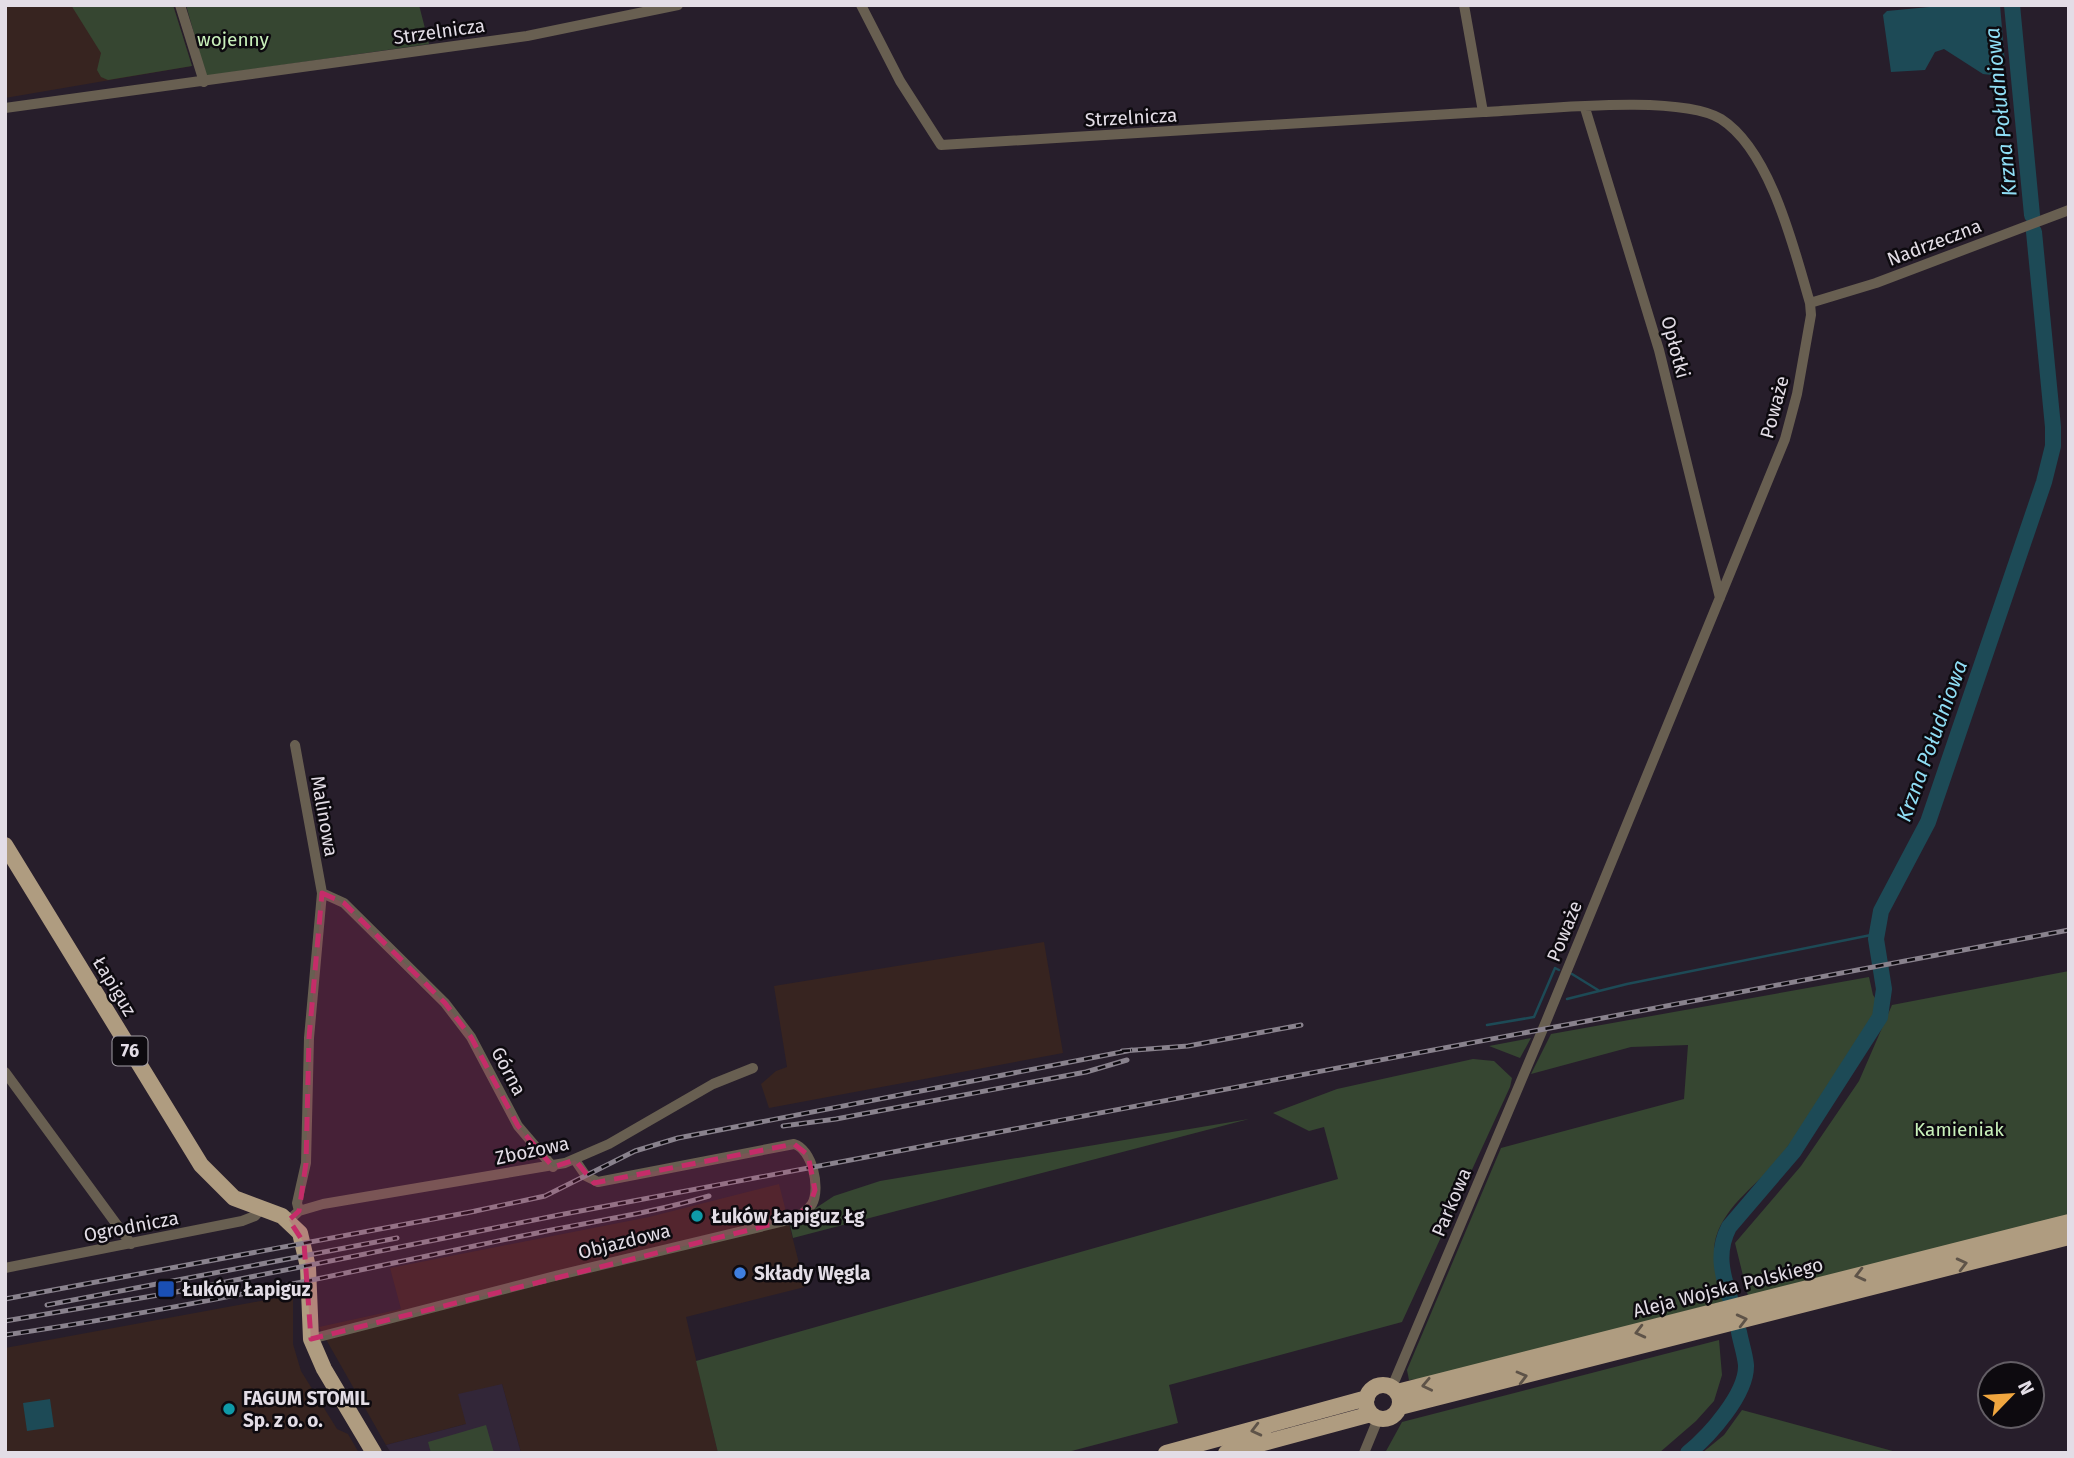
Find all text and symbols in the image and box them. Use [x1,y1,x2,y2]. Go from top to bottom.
street label: Strzelnicza [392,14,486,49]
water label: Krzna Południowa [1979,26,2023,198]
park label: wojenny [197,28,270,51]
street label: Strzelnicza [1084,104,1178,131]
street label: Nadrzeczna [1884,214,1985,271]
street label: Opłotki [1656,314,1695,381]
street label: Poważe [1755,373,1794,441]
water label: Krzna Południowa [1891,657,1973,825]
street label: Malinowa [306,774,343,858]
street label: Poważe [1542,897,1587,965]
street label: Łapiguz [88,952,141,1020]
road number: 76 [113,1036,148,1066]
street label: Górna [486,1043,531,1100]
park label: Kamieniak [1914,1118,2004,1141]
street label: Zbożowa [493,1131,571,1170]
street label: Parkowa [1427,1165,1476,1240]
place label: Łuków Łapiguz Łg [711,1205,865,1228]
street label: Ogrodnicza [82,1206,180,1247]
marker: Łuków Łapiguz Łg [689,1208,705,1224]
street label: Objazdowa [576,1219,673,1264]
street label: Aleja Wojska Polskiego [1631,1253,1826,1322]
one-way arrow [1956,1258,1968,1272]
place label: Składy Węgla [754,1262,871,1285]
marker: Składy Węgla [732,1265,748,1281]
one-way arrow [1854,1267,1866,1281]
place label: Łuków Łapiguz [182,1278,311,1301]
marker: Łuków Łapiguz [156,1279,176,1299]
one-way arrow [1736,1314,1748,1328]
one-way arrow [1634,1323,1646,1338]
north arrow [1976,1360,2046,1430]
one-way arrow [1516,1371,1528,1385]
one-way arrow [1421,1377,1433,1391]
text: N [2013,1377,2039,1399]
place label: FAGUM STOMIL Sp. z o. o. [243,1387,370,1432]
marker: FAGUM STOMIL Sp. z o. o. [221,1401,237,1417]
one-way arrow [1250,1422,1262,1436]

